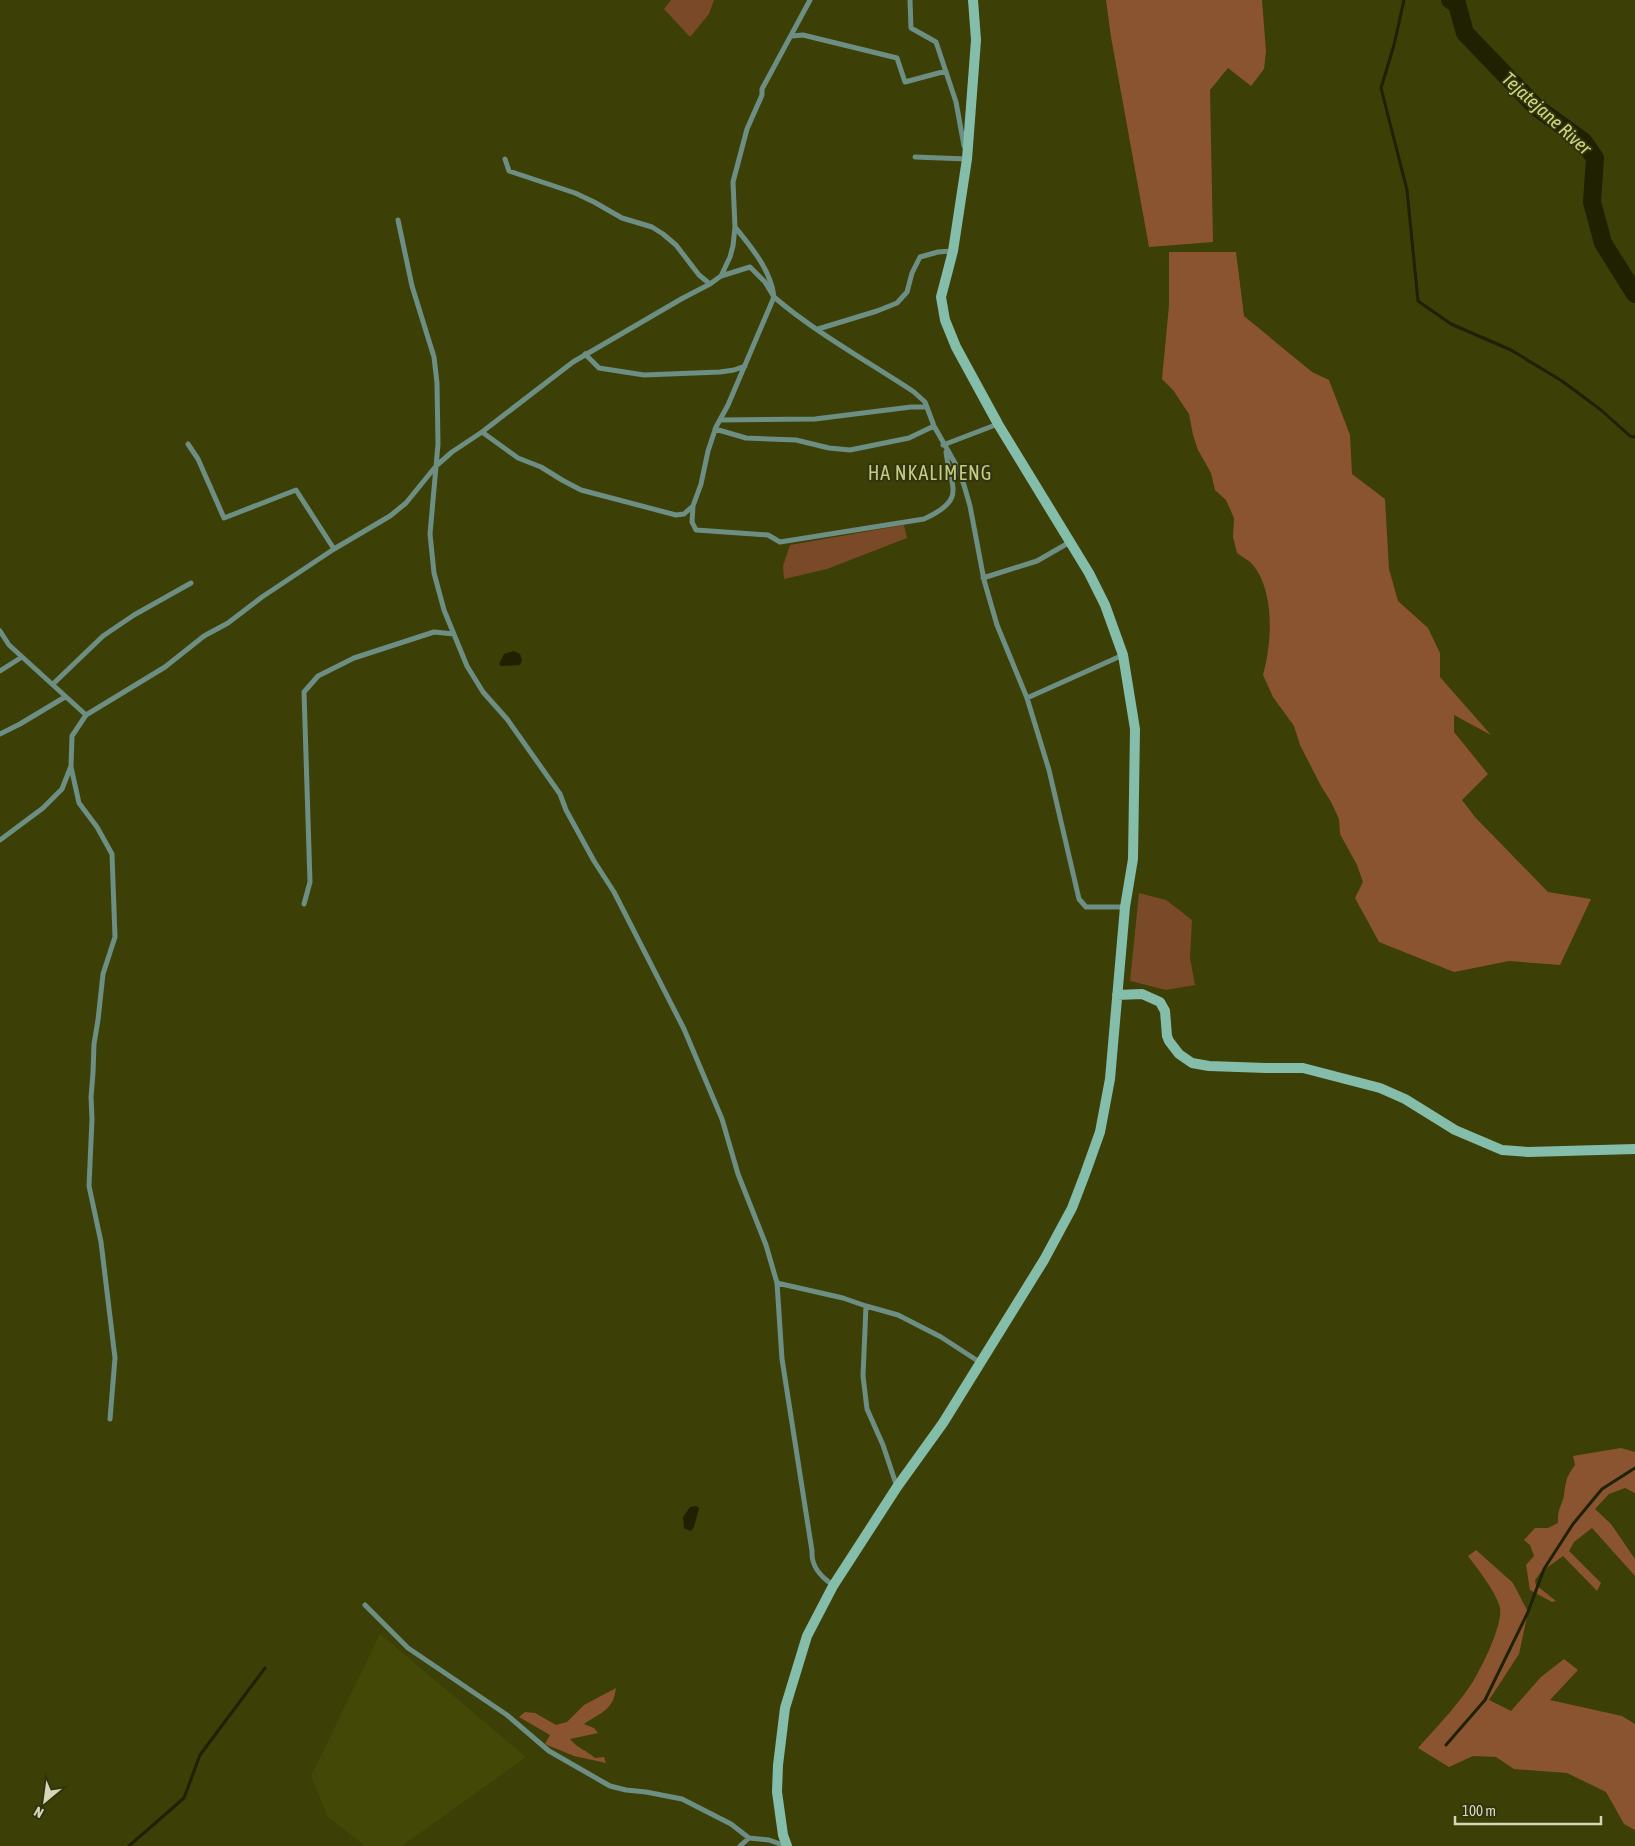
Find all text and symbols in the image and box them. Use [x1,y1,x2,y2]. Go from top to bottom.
water label: Tejatejane River [1498,67,1597,160]
district label: HA NKALIMENG [868,461,992,484]
north arrow [20,1776,70,1826]
scale bar [1455,1794,1601,1826]
text: 100 m [1462,1802,1496,1819]
text: N [31,1803,46,1821]

